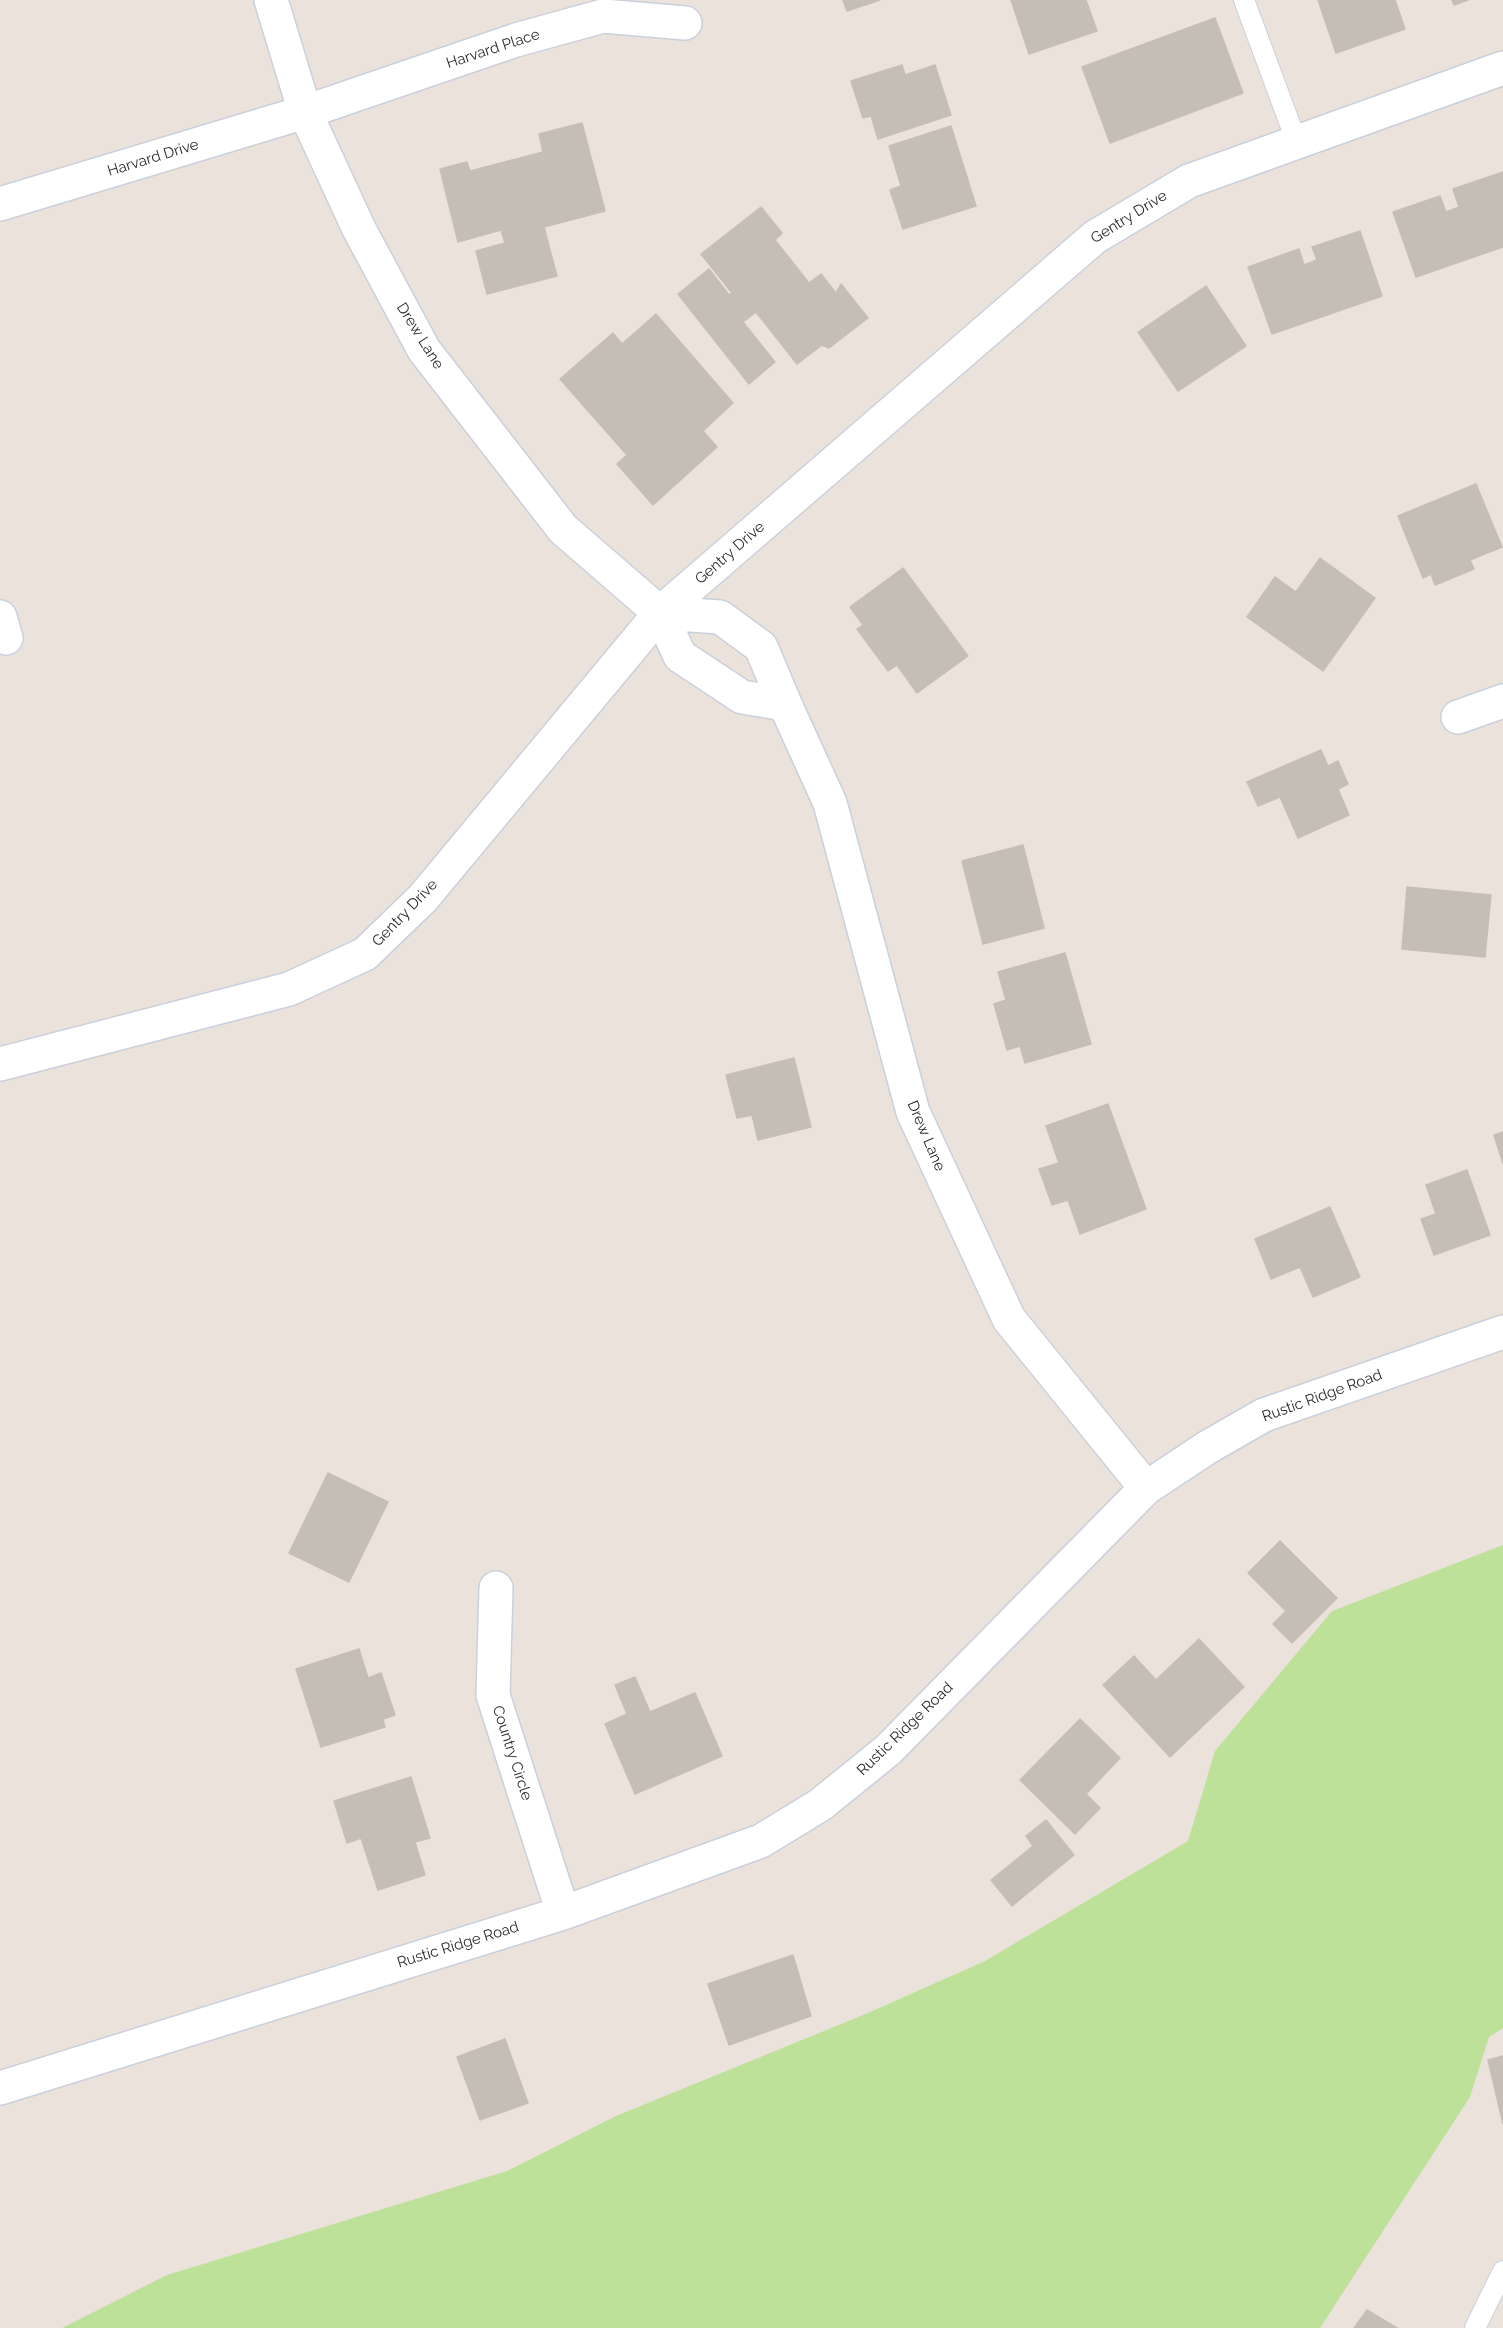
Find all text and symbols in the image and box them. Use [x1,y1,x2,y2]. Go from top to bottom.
street label: Harvard Place [444,25,542,73]
street label: Harvard Drive [105,136,201,180]
street label: Gentry Drive [1088,187,1170,247]
street label: Drew Lane [393,299,447,373]
street label: Gentry Drive [692,518,768,588]
street label: Gentry Drive [369,876,441,950]
street label: Drew Lane [903,1098,949,1174]
street label: Rustic Ridge Road [1260,1366,1384,1426]
street label: Rustic Ridge Road [853,1679,957,1779]
street label: Country Circle [488,1703,536,1803]
street label: Rustic Ridge Road [395,1918,521,1972]

